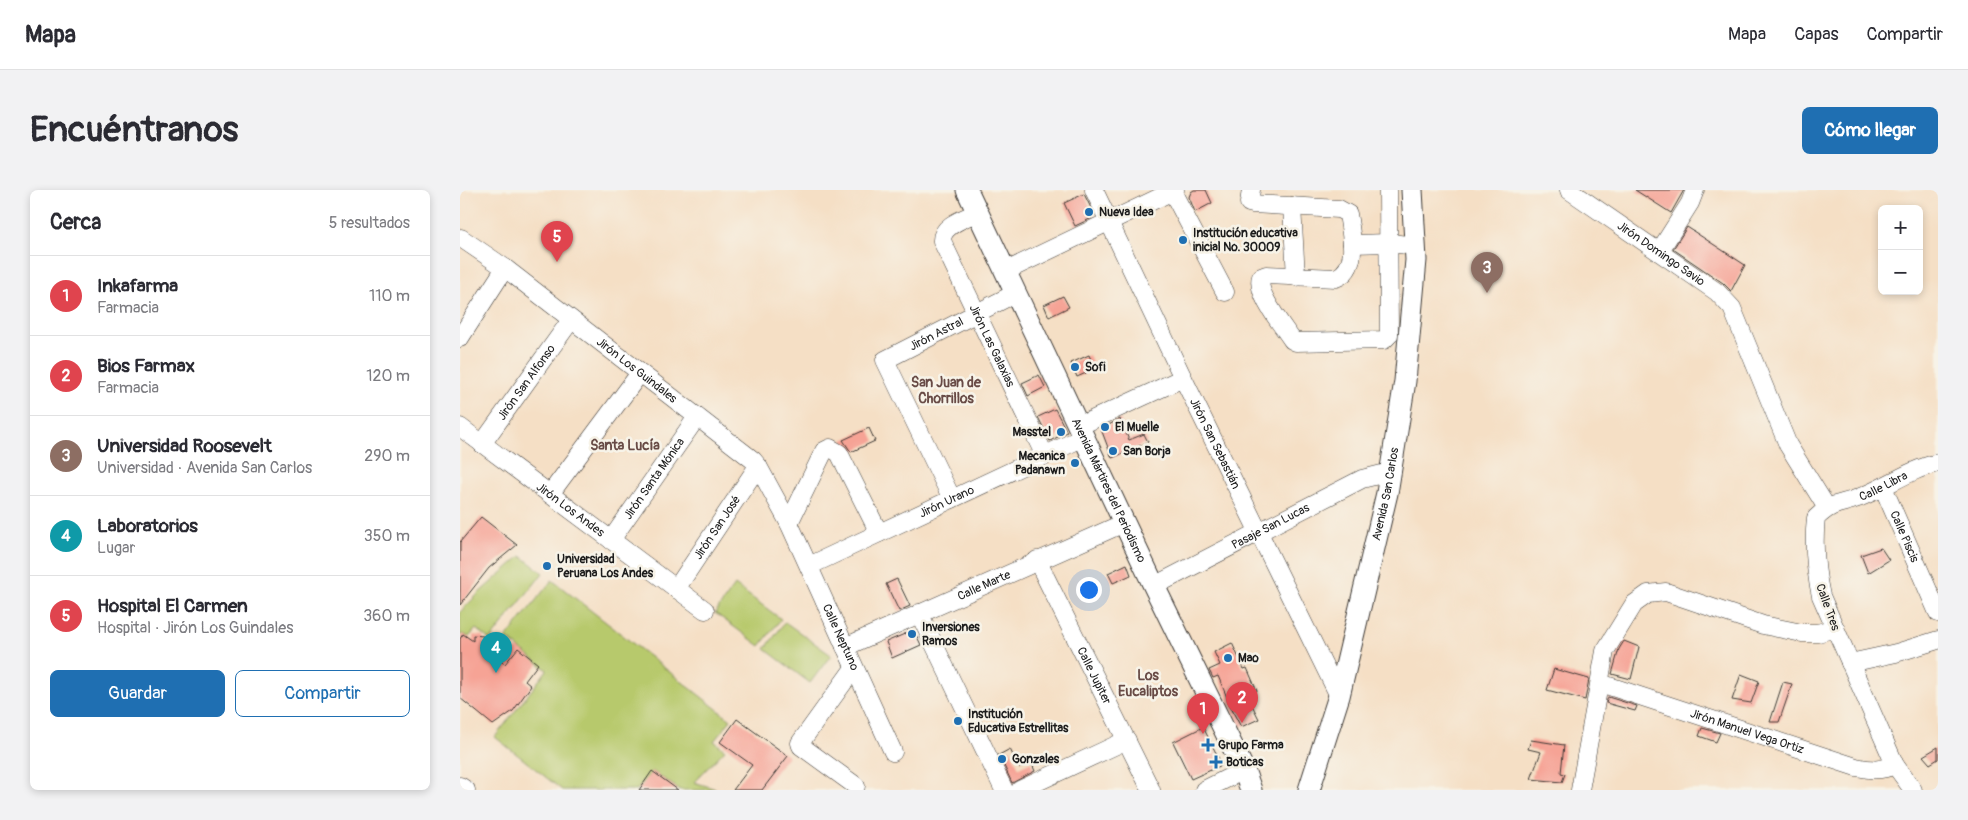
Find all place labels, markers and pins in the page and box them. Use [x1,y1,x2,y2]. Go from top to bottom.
place label: Nueva Idea [1099,205,1154,220]
marker: Nueva Idea [1083,206,1095,218]
pin: 5 [541,221,573,262]
place label: Institución educativa inicial No. 30009 [1193,226,1298,255]
marker: Institución educativa inicial No. 30009 [1177,234,1189,246]
pin: 3 [1471,252,1503,293]
place label: Sofi [1085,360,1105,375]
marker: Sofi [1069,361,1081,373]
place label: El Muelle [1115,420,1160,435]
marker: El Muelle [1099,421,1111,433]
place label: Masstel [1012,425,1051,440]
marker: Masstel [1055,426,1067,438]
place label: San Borja [1123,444,1171,459]
marker: San Borja [1107,445,1119,457]
place label: Mecanica Padanawn [1015,449,1065,478]
marker: Mecanica Padanawn [1069,457,1081,469]
place label: Universidad Peruana Los Andes [557,552,654,581]
marker: Universidad Peruana Los Andes [541,560,553,572]
place label: Inversiones Ramos [922,620,980,649]
marker: Inversiones Ramos [906,628,918,640]
pin: 4 [480,632,512,673]
place label: Mao [1238,651,1259,666]
marker: Mao [1222,652,1234,664]
pin: 2 [1226,682,1258,723]
pin: 1 [1187,693,1219,734]
place label: Institución Educativa Estrellitas [968,707,1069,736]
marker: Institución Educativa Estrellitas [952,715,964,727]
place label: Grupo Farma [1218,738,1284,753]
marker: Grupo Farma [1202,739,1214,751]
place label: Gonzales [1012,752,1060,767]
marker: Gonzales [996,753,1008,765]
place label: Boticas [1226,755,1264,770]
marker: Boticas [1210,756,1222,768]

